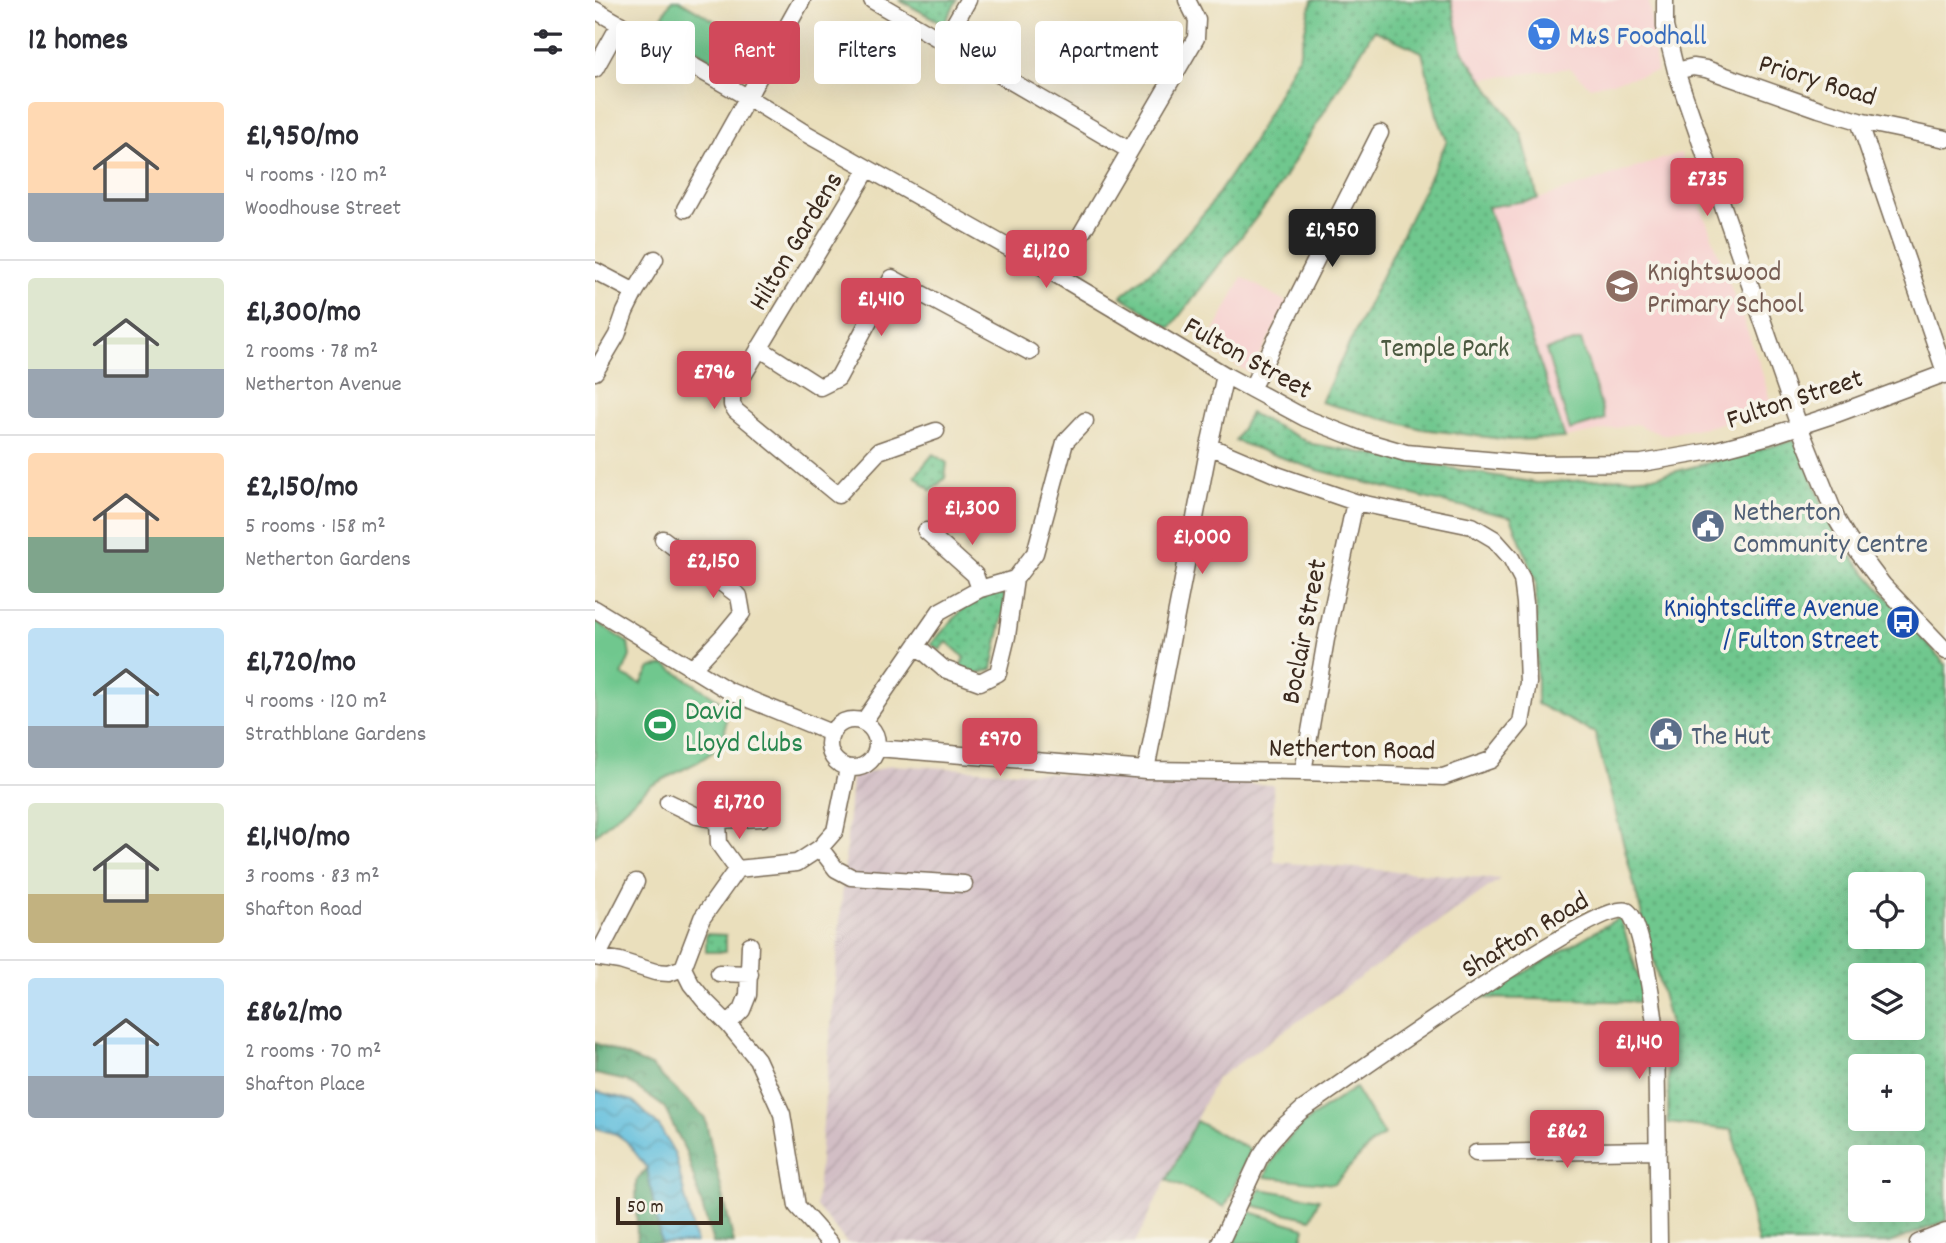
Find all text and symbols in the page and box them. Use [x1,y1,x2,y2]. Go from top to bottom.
supermarket icon: M&S Foodhall [1525,15,1563,53]
place label: M&S Foodhall [1569,19,1707,59]
text: 12 homes [28,21,128,64]
chip: Buy [616,21,695,84]
chip: Rent [709,21,800,84]
chip: Filters [814,21,921,84]
chip: New [935,21,1021,84]
chip: Apartment [1035,21,1183,84]
icon: filters [529,23,567,61]
street label: Priory Road [1753,46,1880,120]
text: £1,950/mo [245,117,359,160]
icon: home [84,130,168,214]
pin: £735 [1666,158,1748,218]
text: 4 rooms · 120 m² [245,160,387,193]
text: £735 [1686,164,1728,197]
street label: Hilton Gardens [741,165,856,320]
text: Woodhouse Street [245,193,401,226]
pin: £1,950 [1275,210,1389,269]
text: £1,950 [1305,215,1359,248]
pin: £1,120 [989,230,1103,290]
text: £1,120 [1022,236,1070,269]
place label: Knightswood Primary School [1647,255,1804,327]
school or university icon: Knightswood Primary School [1603,267,1641,305]
pin: £1,410 [824,278,938,338]
text: £1,410 [857,284,905,317]
text: £1,300/mo [245,293,361,336]
icon: home [84,306,168,390]
street label: Fulton Street [1175,309,1318,412]
park label: Temple Park [1381,331,1509,371]
text: 2 rooms · 78 m² [245,336,378,369]
pin: £796 [673,352,755,411]
text: £796 [693,357,735,390]
street label: Fulton Street [1722,361,1869,443]
text: Netherton Avenue [245,369,402,402]
text: £2,150/mo [245,468,358,511]
icon: home [84,481,168,565]
pin: £1,300 [915,488,1029,547]
text: £1,300 [944,493,1000,526]
place label: Netherton Community Centre [1733,495,1928,567]
public building icon: Netherton Community Centre [1689,507,1727,545]
text: 5 rooms · 158 m² [245,511,386,544]
pin: £1,000 [1145,516,1259,576]
text: £1,000 [1173,522,1231,555]
pin: £2,150 [656,540,770,600]
text: Netherton Gardens [245,544,411,577]
text: £2,150 [686,546,740,579]
street label: Boclair Street [1273,556,1341,708]
place label: Knightscliffe Avenue / Fulton Street [1663,591,1879,663]
bus stop icon: Knightscliffe Avenue / Fulton Street [1884,603,1922,641]
text: £1,720/mo [245,643,356,686]
icon: home [84,656,168,740]
text: 4 rooms · 120 m² [245,686,387,719]
place label: David Lloyd Clubs [685,694,803,766]
sports icon: David Lloyd Clubs [641,706,679,744]
public building icon: The Hut [1647,715,1685,753]
pin: £970 [959,718,1041,778]
text: Strathblane Gardens [245,719,426,752]
place label: The Hut [1691,719,1771,759]
text: £970 [978,724,1022,757]
street label: Netherton Road [1268,731,1436,773]
pin: £1,720 [682,782,796,841]
text: £1,720 [713,787,765,820]
text: £1,140/mo [245,818,350,861]
icon: home [84,831,168,915]
text: 3 rooms · 83 m² [245,861,380,894]
map controls [1848,872,1925,1222]
button: locate [1848,872,1925,949]
street label: Shafton Road [1455,883,1598,991]
text: Shafton Road [245,894,362,927]
button: layers [1848,963,1925,1040]
text: £862/mo [245,993,342,1036]
icon: home [84,1006,168,1090]
pin: £1,140 [1582,1021,1696,1081]
text: £1,140 [1615,1027,1663,1060]
text: 2 rooms · 70 m² [245,1036,381,1069]
button: + [1848,1054,1925,1131]
text: Shafton Place [245,1069,365,1102]
pin: £862 [1526,1110,1608,1170]
text: £862 [1546,1116,1588,1149]
button: − [1848,1145,1925,1222]
scale bar [616,1194,723,1226]
text: 50 m [627,1195,664,1222]

